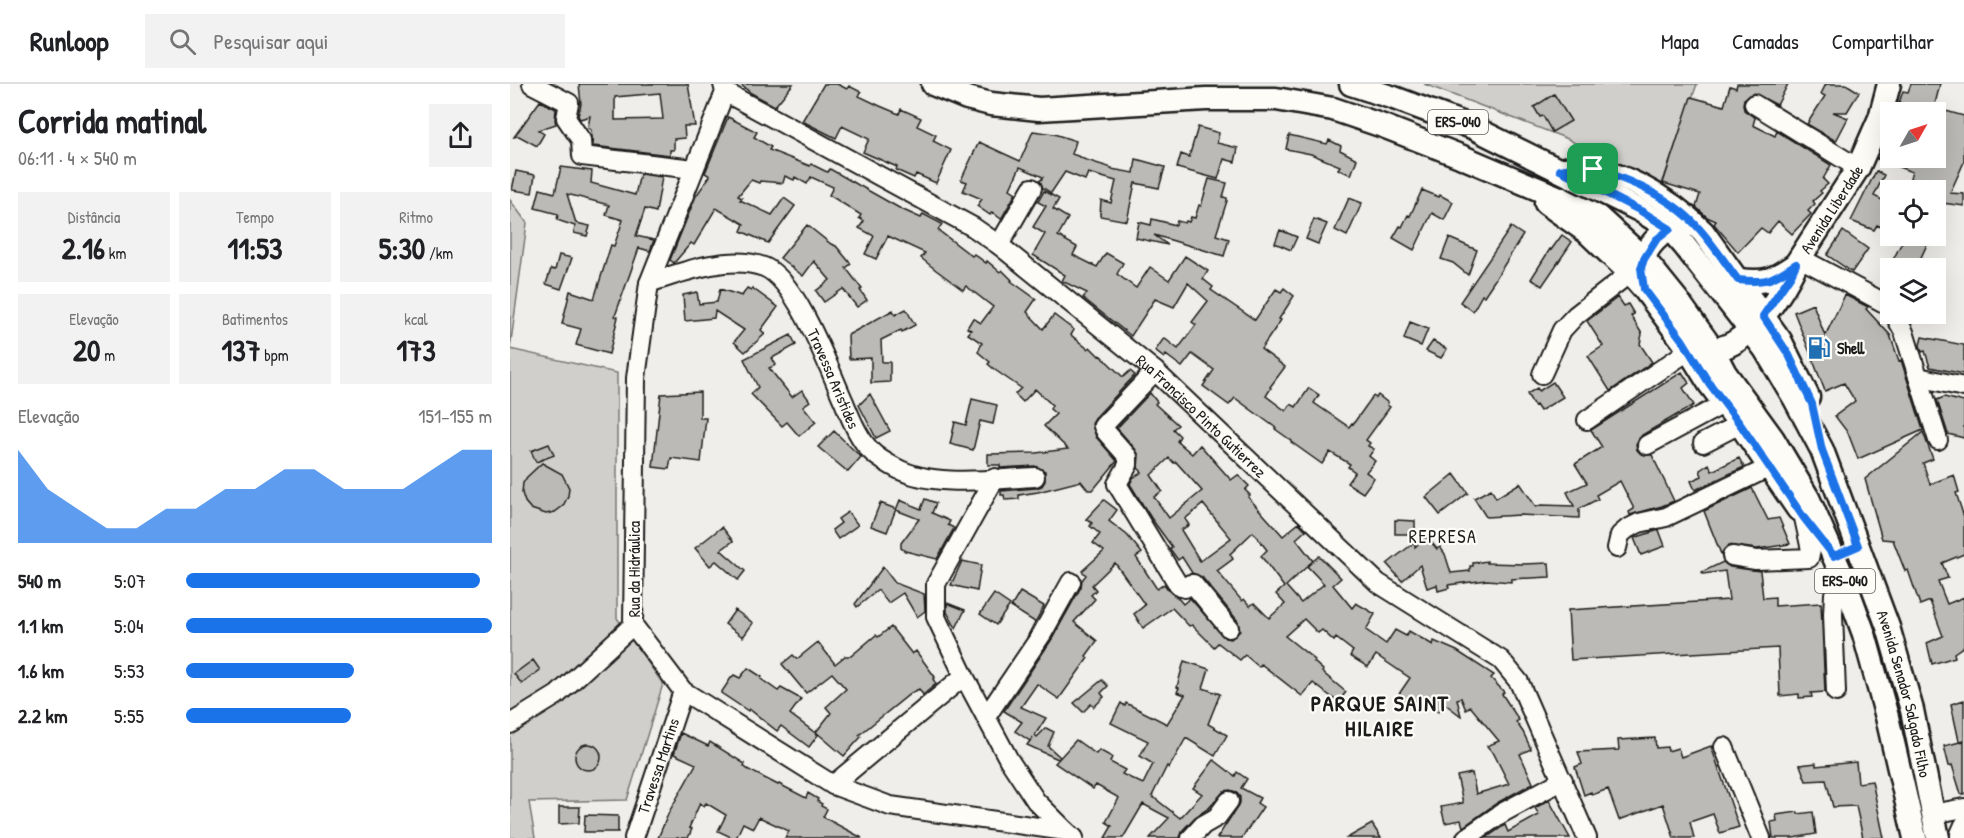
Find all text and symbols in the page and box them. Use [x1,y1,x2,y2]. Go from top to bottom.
search box [145,14,565,68]
text: Runloop [30,22,109,60]
icon: search [166,25,199,58]
text: Pesquisar aqui [214,26,328,56]
text: Mapa [1661,27,1699,56]
text: Camadas [1732,27,1799,56]
text: Compartilhar [1832,27,1934,56]
text: Corrida matinal [18,99,206,143]
north arrow [1880,102,1946,168]
map controls [1880,102,1946,324]
button: share [429,104,492,167]
road number: ERS-040 [1428,110,1488,134]
pin [1567,143,1618,194]
text: 06:11 · 4 × 540 m [18,144,137,171]
icon: arrive [1576,152,1609,185]
street label: Avenida Liberdade [1795,160,1869,258]
button: locate [1880,180,1946,246]
text: Distância [68,206,120,228]
text: Tempo [236,206,274,228]
text: Ritmo [399,206,433,228]
text: 2.16 [62,228,105,268]
text: 11:53 [228,228,282,268]
text: 5:30 [379,228,425,268]
text: km [105,242,126,264]
text: /km [425,242,453,264]
button: layers [1880,258,1946,324]
text: Elevação [69,308,119,330]
text: Batimentos [222,308,288,330]
text: kcal [404,308,428,330]
street label: Travessa Aristides [802,325,865,432]
text: 20 [73,330,100,370]
text: 137 [221,330,261,370]
text: 173 [396,330,436,370]
fuel station icon: Shell [1806,335,1832,361]
place label: Shell [1837,337,1865,359]
text: m [100,344,115,366]
text: bpm [261,344,289,366]
street label: Rua Francisco Pinto Gutierrez [1132,349,1271,482]
text: Elevação [18,402,80,429]
text: 151–155 m [418,402,492,429]
street label: Rua da Hidráulica [623,521,645,617]
district label: REPRESA [1409,524,1477,549]
text: 540 m [18,567,61,594]
text: 5:07 [114,567,146,594]
road number: ERS-040 [1815,569,1875,593]
street label: Avenida Senador Salgado Filho [1872,607,1937,780]
text: 1.1 km [18,612,63,639]
text: 5:04 [114,612,144,639]
text: 1.6 km [18,657,64,684]
text: 5:53 [114,657,145,684]
district label: PARQUE SAINT HILAIRE [1311,688,1449,743]
text: 2.2 km [18,702,68,729]
text: 5:55 [114,702,144,729]
street label: Travessa Martins [632,715,684,817]

